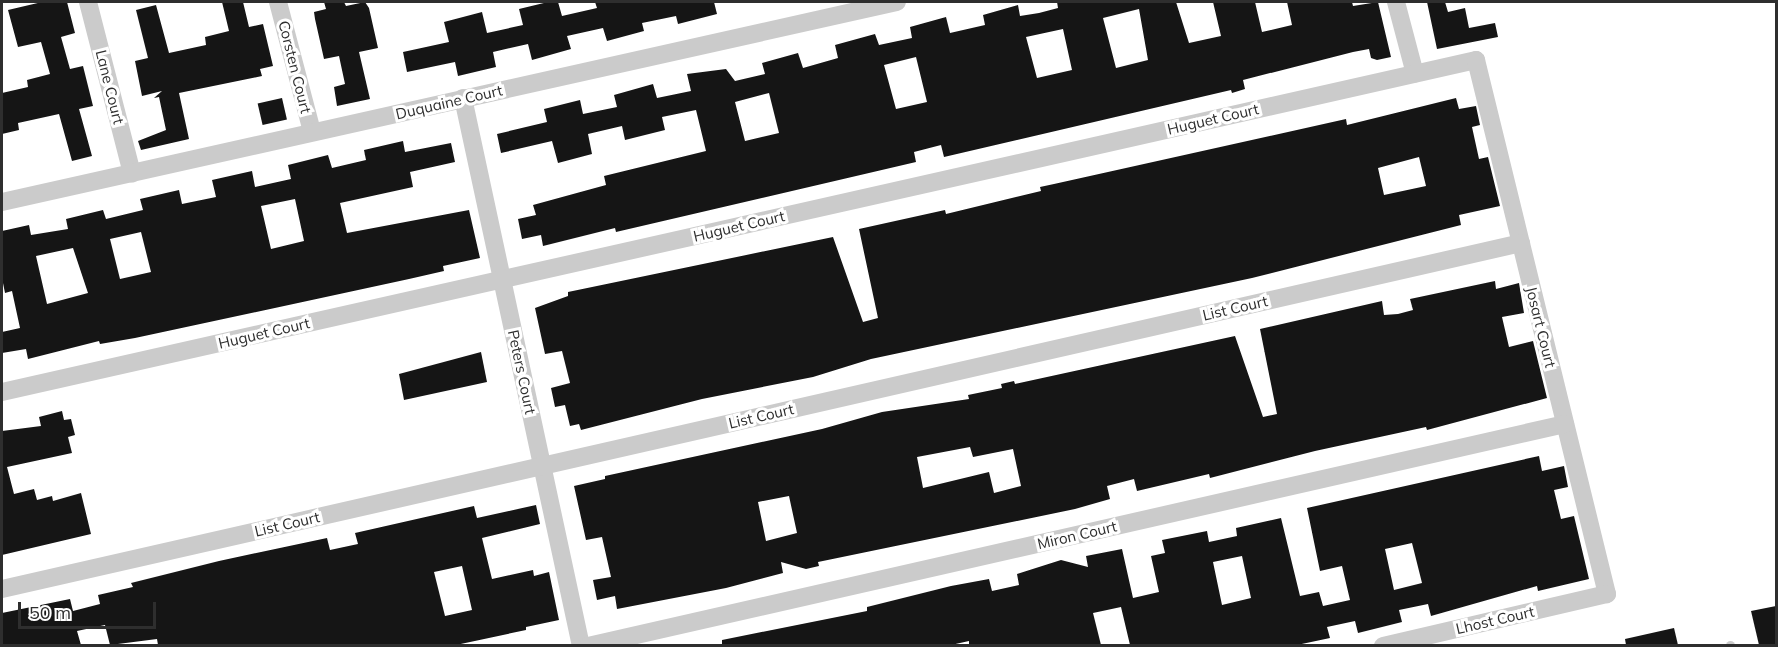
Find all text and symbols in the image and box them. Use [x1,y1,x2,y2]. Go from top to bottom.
street label: Corsten Court [275,19,315,115]
street label: Lane Court [92,48,128,126]
street label: Duquaine Court [394,81,504,123]
street label: Huguet Court [1166,100,1260,138]
street label: Huguet Court [692,207,786,245]
street label: Josart Court [1522,285,1560,369]
street label: List Court [1201,292,1269,324]
street label: Huguet Court [217,314,311,352]
street label: Peters Court [504,328,540,416]
street label: List Court [727,400,795,432]
street label: List Court [253,508,321,540]
street label: Miron Court [1035,517,1119,553]
scale bar [21,590,159,628]
text: 50 m [29,601,71,624]
street label: Lhost Court [1454,602,1536,638]

